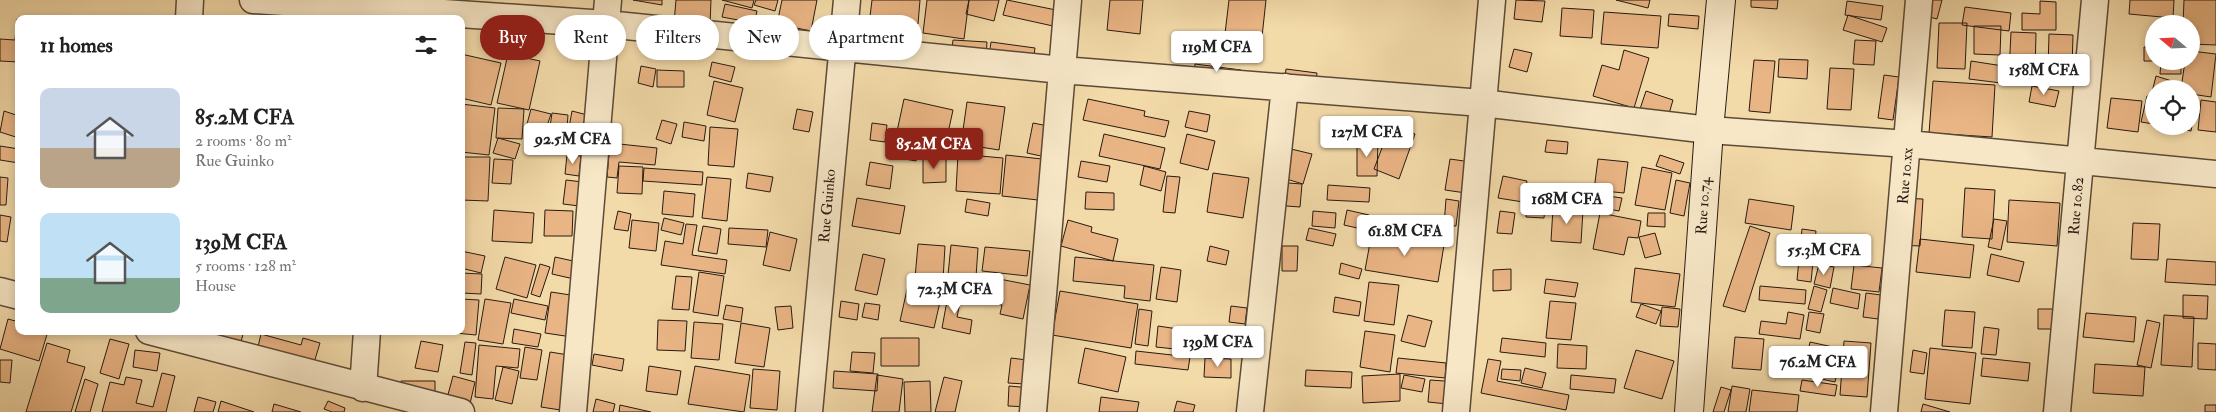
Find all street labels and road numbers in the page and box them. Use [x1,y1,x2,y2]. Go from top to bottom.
street label: Rue 10.xx [1894,147,1917,205]
street label: Rue Guinko [815,168,840,244]
street label: Rue 10.74 [1692,176,1715,235]
street label: Rue 10.82 [2064,176,2089,236]

